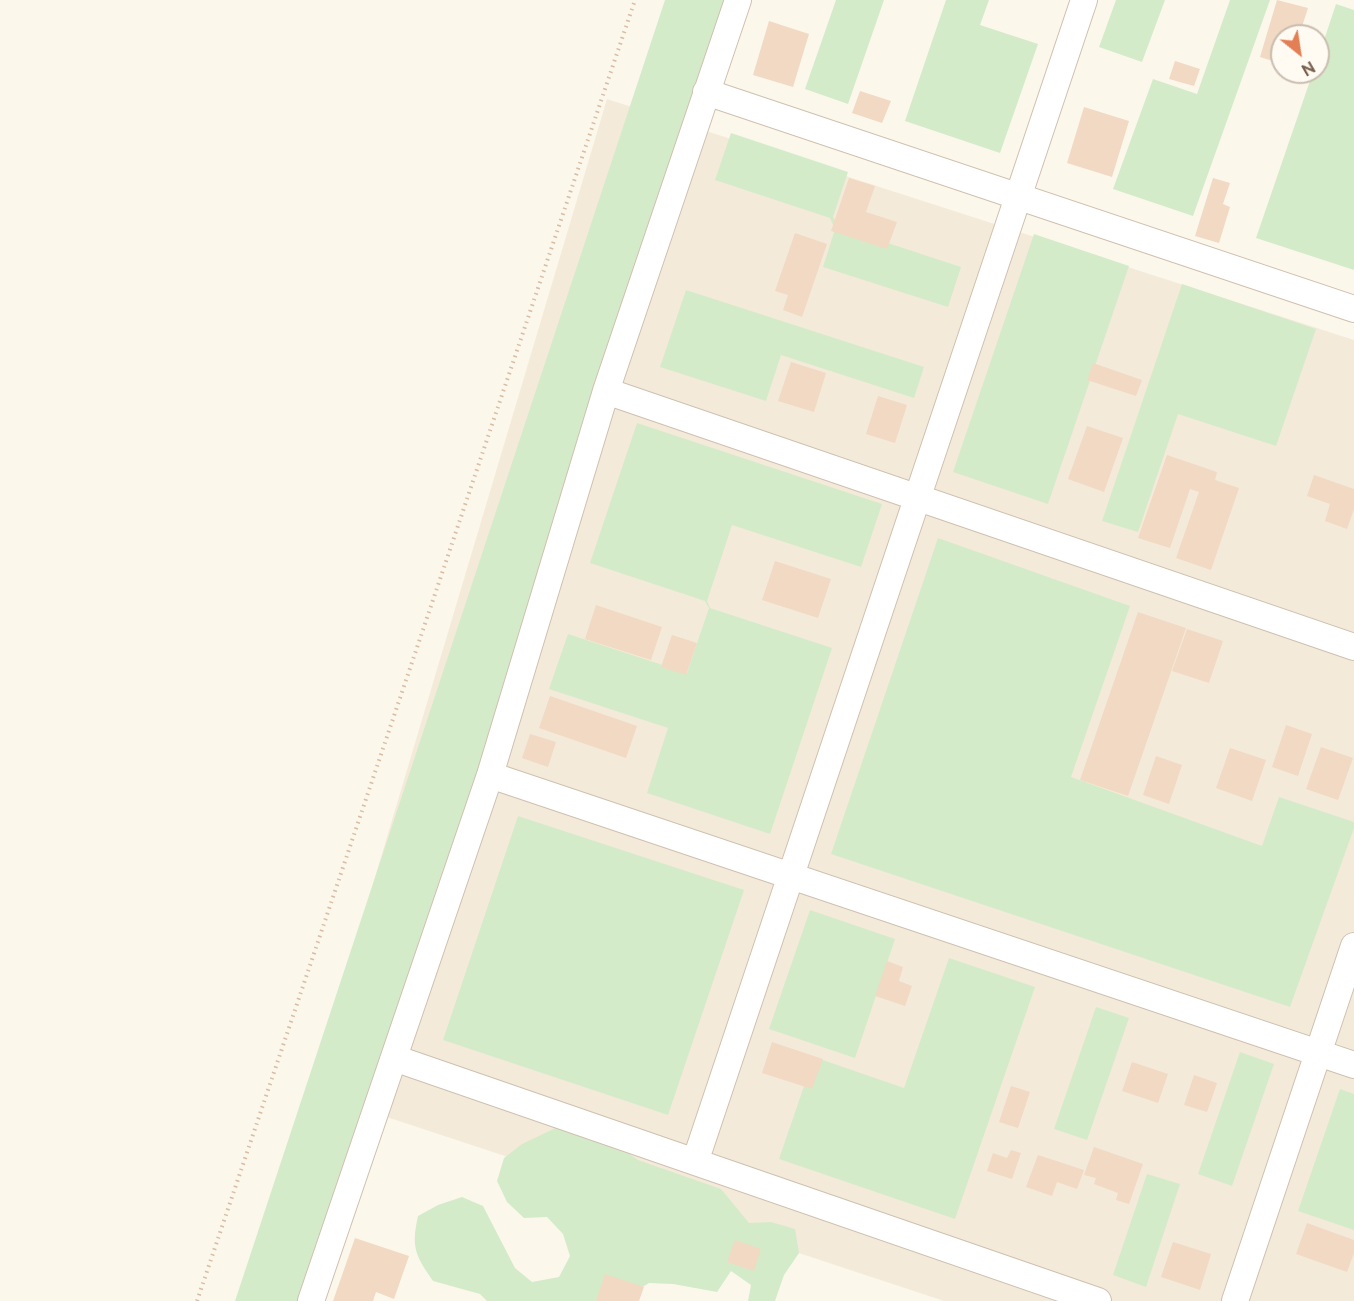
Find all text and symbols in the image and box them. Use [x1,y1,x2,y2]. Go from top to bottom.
north arrow [1270,24,1330,84]
text: N [1298,57,1318,80]

